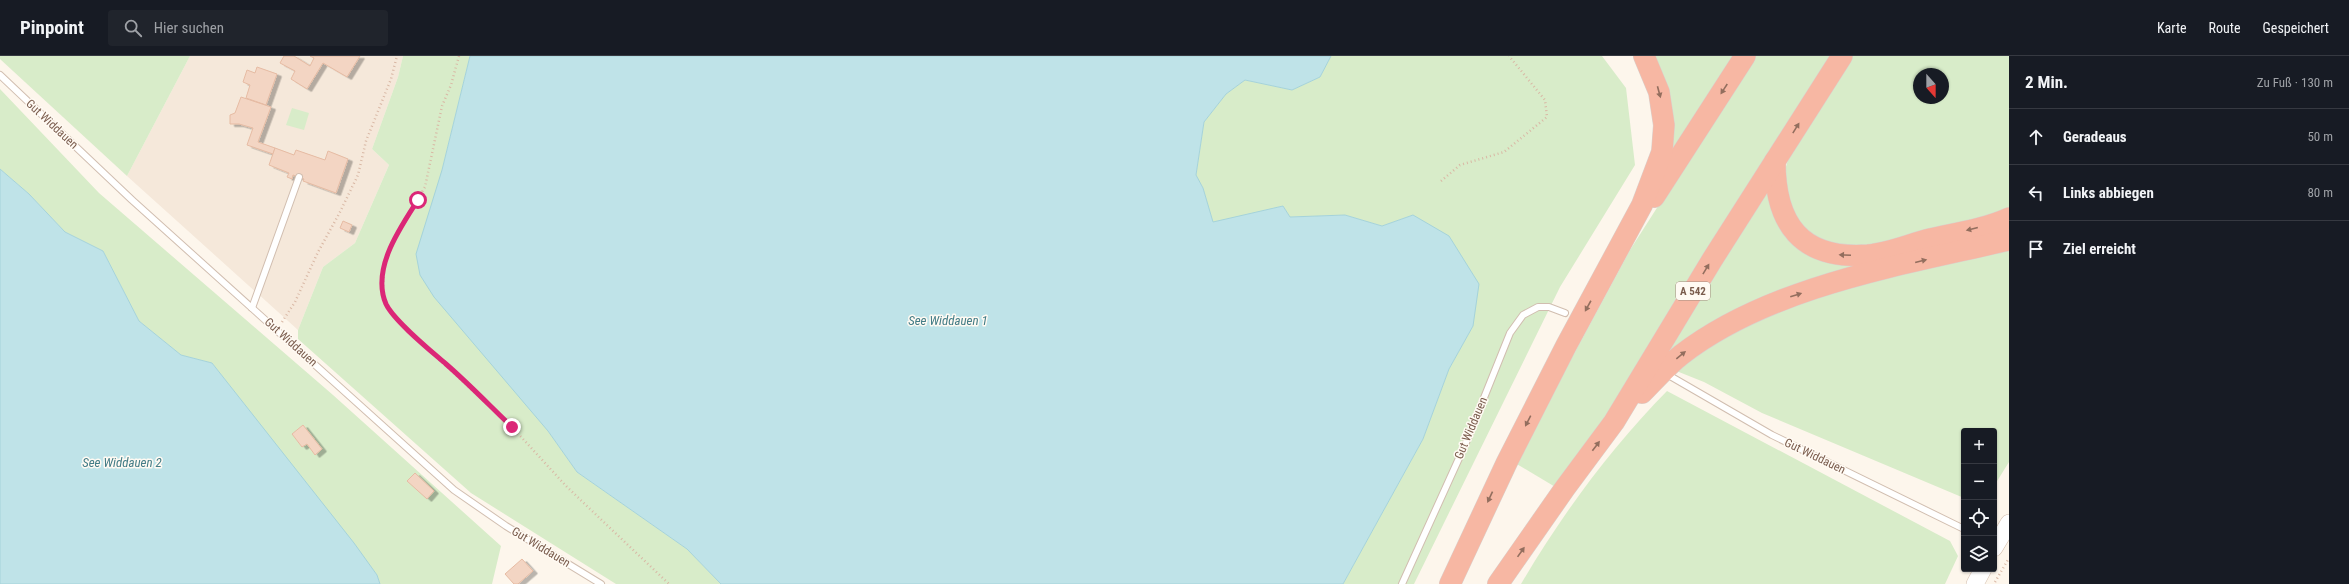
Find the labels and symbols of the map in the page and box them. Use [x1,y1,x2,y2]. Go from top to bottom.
north arrow [1913,68,1949,104]
one-way arrow [1720,83,1727,95]
one-way arrow [1656,86,1662,98]
street label: Gut Widdauen [23,96,81,152]
one-way arrow [1793,122,1800,134]
route start [409,191,427,209]
one-way arrow [1965,226,1978,232]
one-way arrow [1838,252,1851,258]
one-way arrow [1915,257,1927,263]
one-way arrow [1703,263,1710,275]
road number: A 542 [1676,282,1710,300]
one-way arrow [1790,292,1802,298]
one-way arrow [1584,300,1591,312]
water label: See Widdauen 1 [908,313,988,328]
street label: Gut Widdauen [262,315,320,369]
one-way arrow [1676,351,1687,360]
street label: Gut Widdauen [1452,395,1490,461]
one-way arrow [1525,415,1531,427]
route end [503,418,521,436]
street label: Gut Widdauen [1782,435,1848,477]
one-way arrow [1592,441,1600,452]
water label: See Widdauen 2 [82,455,162,470]
one-way arrow [1487,492,1493,503]
street label: Gut Widdauen [509,524,573,570]
one-way arrow [1517,547,1525,557]

